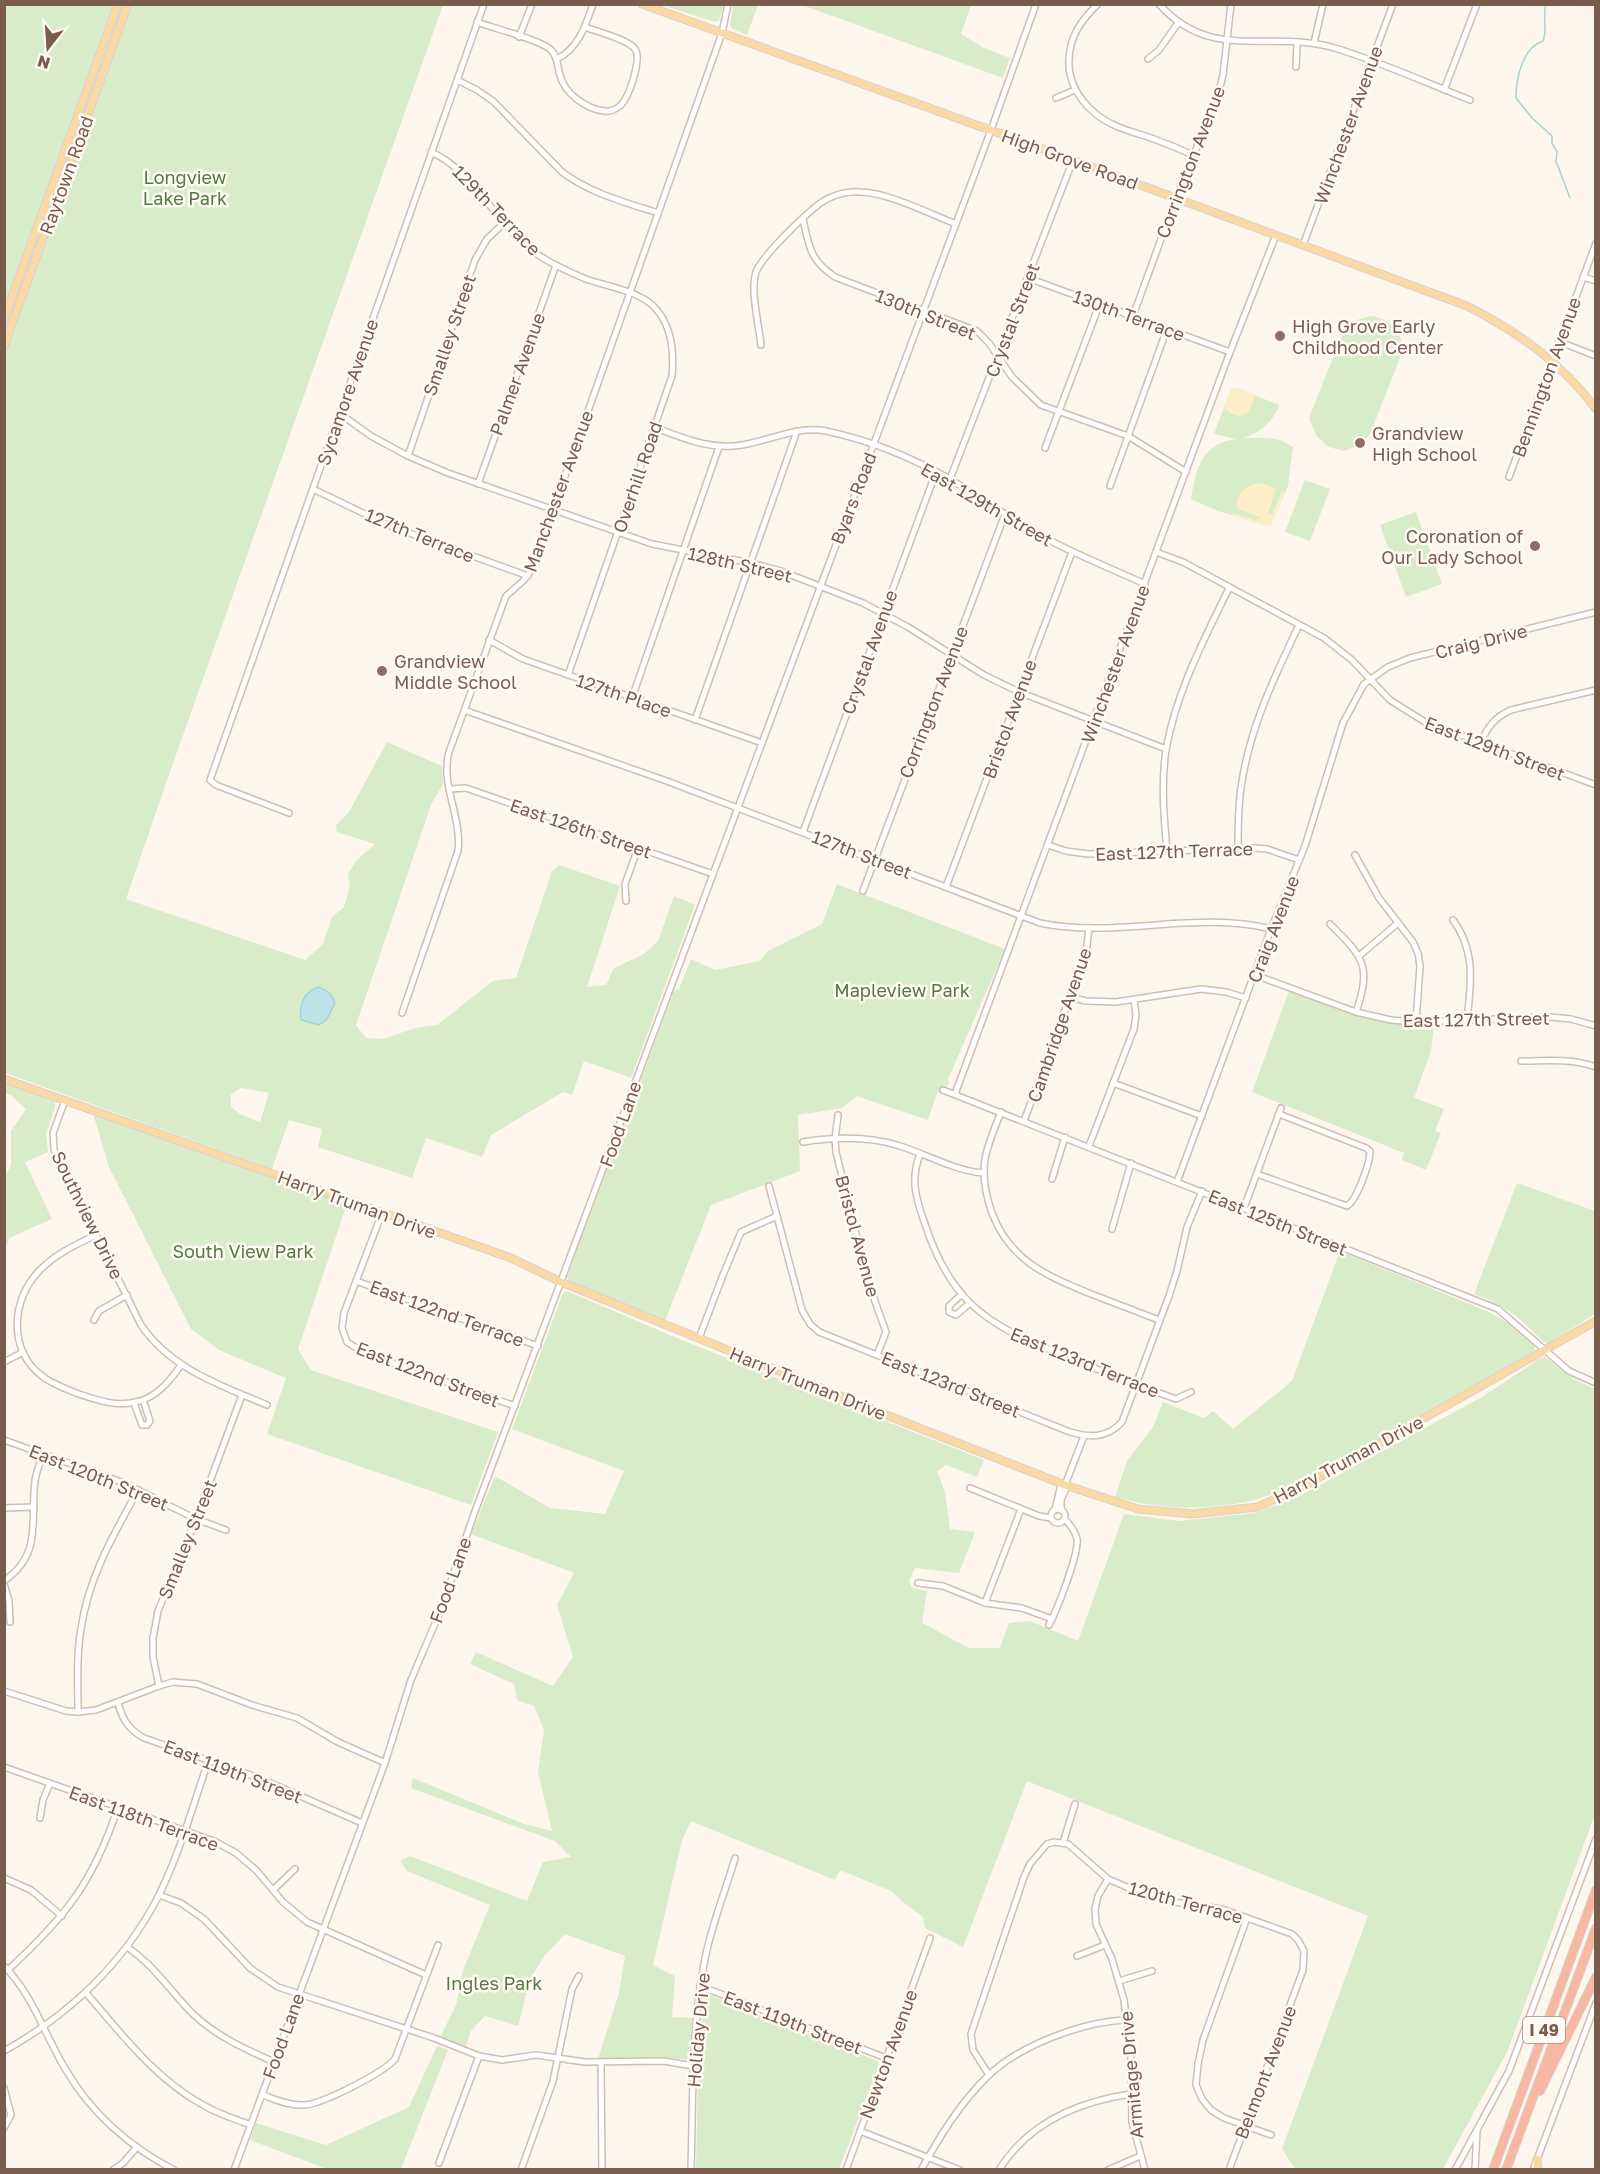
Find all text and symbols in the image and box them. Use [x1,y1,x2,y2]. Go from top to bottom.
north arrow [18,18,78,78]
street label: Winchester Avenue [1309,43,1387,207]
text: N [35,51,52,74]
street label: Corrington Avenue [1151,83,1229,241]
street label: Raytown Road [34,113,98,237]
street label: High Grove Road [999,124,1141,194]
street label: 129th Terrace [448,160,546,260]
park label: Longview Lake Park [143,166,227,209]
street label: Crystal Street [980,260,1044,380]
street label: Smalley Street [418,271,480,399]
street label: 130th Street [873,284,979,344]
street label: 130th Terrace [1070,285,1188,345]
street label: Bennington Avenue [1507,294,1585,460]
street label: Palmer Avenue [485,310,549,438]
place label: High Grove Early Childhood Center [1292,315,1443,358]
street label: Sycamore Avenue [312,316,382,468]
marker: High Grove Early Childhood Center [1273,329,1287,343]
street label: Manchester Avenue [519,407,597,575]
street label: Overhill Road [608,418,666,536]
place label: Grandview High School [1372,422,1477,465]
marker: Grandview High School [1353,436,1367,450]
street label: Byars Road [825,449,881,547]
street label: East 129th Street [917,457,1057,551]
street label: 127th Terrace [362,503,478,567]
place label: Coronation of Our Lady School [1381,525,1523,568]
marker: Coronation of Our Lady School [1528,539,1542,553]
street label: 128th Street [686,541,794,587]
street label: Winchester Avenue [1076,582,1154,746]
street label: Crystal Avenue [836,587,902,717]
street label: Craig Drive [1433,619,1529,663]
street label: Corrington Avenue [894,623,972,781]
place label: Grandview Middle School [394,650,517,693]
street label: Bristol Avenue [977,656,1041,782]
marker: Grandview Middle School [375,664,389,678]
street label: 127th Place [573,668,675,722]
street label: East 129th Street [1422,711,1568,785]
street label: East 126th Street [507,793,655,863]
street label: 127th Street [809,825,915,883]
street label: East 127th Terrace [1095,837,1253,865]
street label: Craig Avenue [1242,872,1304,986]
street label: Cambridge Avenue [1022,945,1096,1105]
park label: Mapleview Park [834,979,970,1001]
street label: East 127th Street [1402,1007,1550,1031]
street label: Food Lane [594,1078,646,1170]
street label: Southview Drive [47,1147,129,1283]
street label: Harry Truman Drive [275,1165,439,1243]
street label: Bristol Avenue [831,1173,885,1299]
street label: East 125th Street [1205,1184,1351,1260]
park label: South View Park [172,1240,314,1262]
street label: East 122nd Terrace [367,1275,527,1351]
street label: East 123rd Terrace [1007,1322,1163,1402]
street label: East 122nd Street [353,1337,503,1411]
street label: Harry Truman Drive [727,1342,889,1424]
street label: East 123rd Street [878,1346,1024,1422]
street label: Harry Truman Drive [1269,1410,1427,1508]
street label: East 120th Street [26,1439,172,1515]
street label: Smalley Street [153,1476,221,1602]
street label: Food Lane [424,1534,476,1626]
street label: East 119th Street [161,1734,305,1808]
street label: East 118th Terrace [66,1781,222,1855]
street label: 120th Terrace [1126,1876,1246,1928]
park label: Ingles Park [446,1972,542,1994]
street label: Holiday Drive [682,1972,714,2088]
street label: East 119th Street [721,1985,865,2059]
street label: Newton Avenue [854,1986,922,2122]
street label: Food Lane [257,1990,309,2082]
street label: Belmont Avenue [1229,2002,1301,2142]
street label: Armitage Drive [1114,2010,1148,2140]
road number: I 49 [1523,2017,1565,2043]

